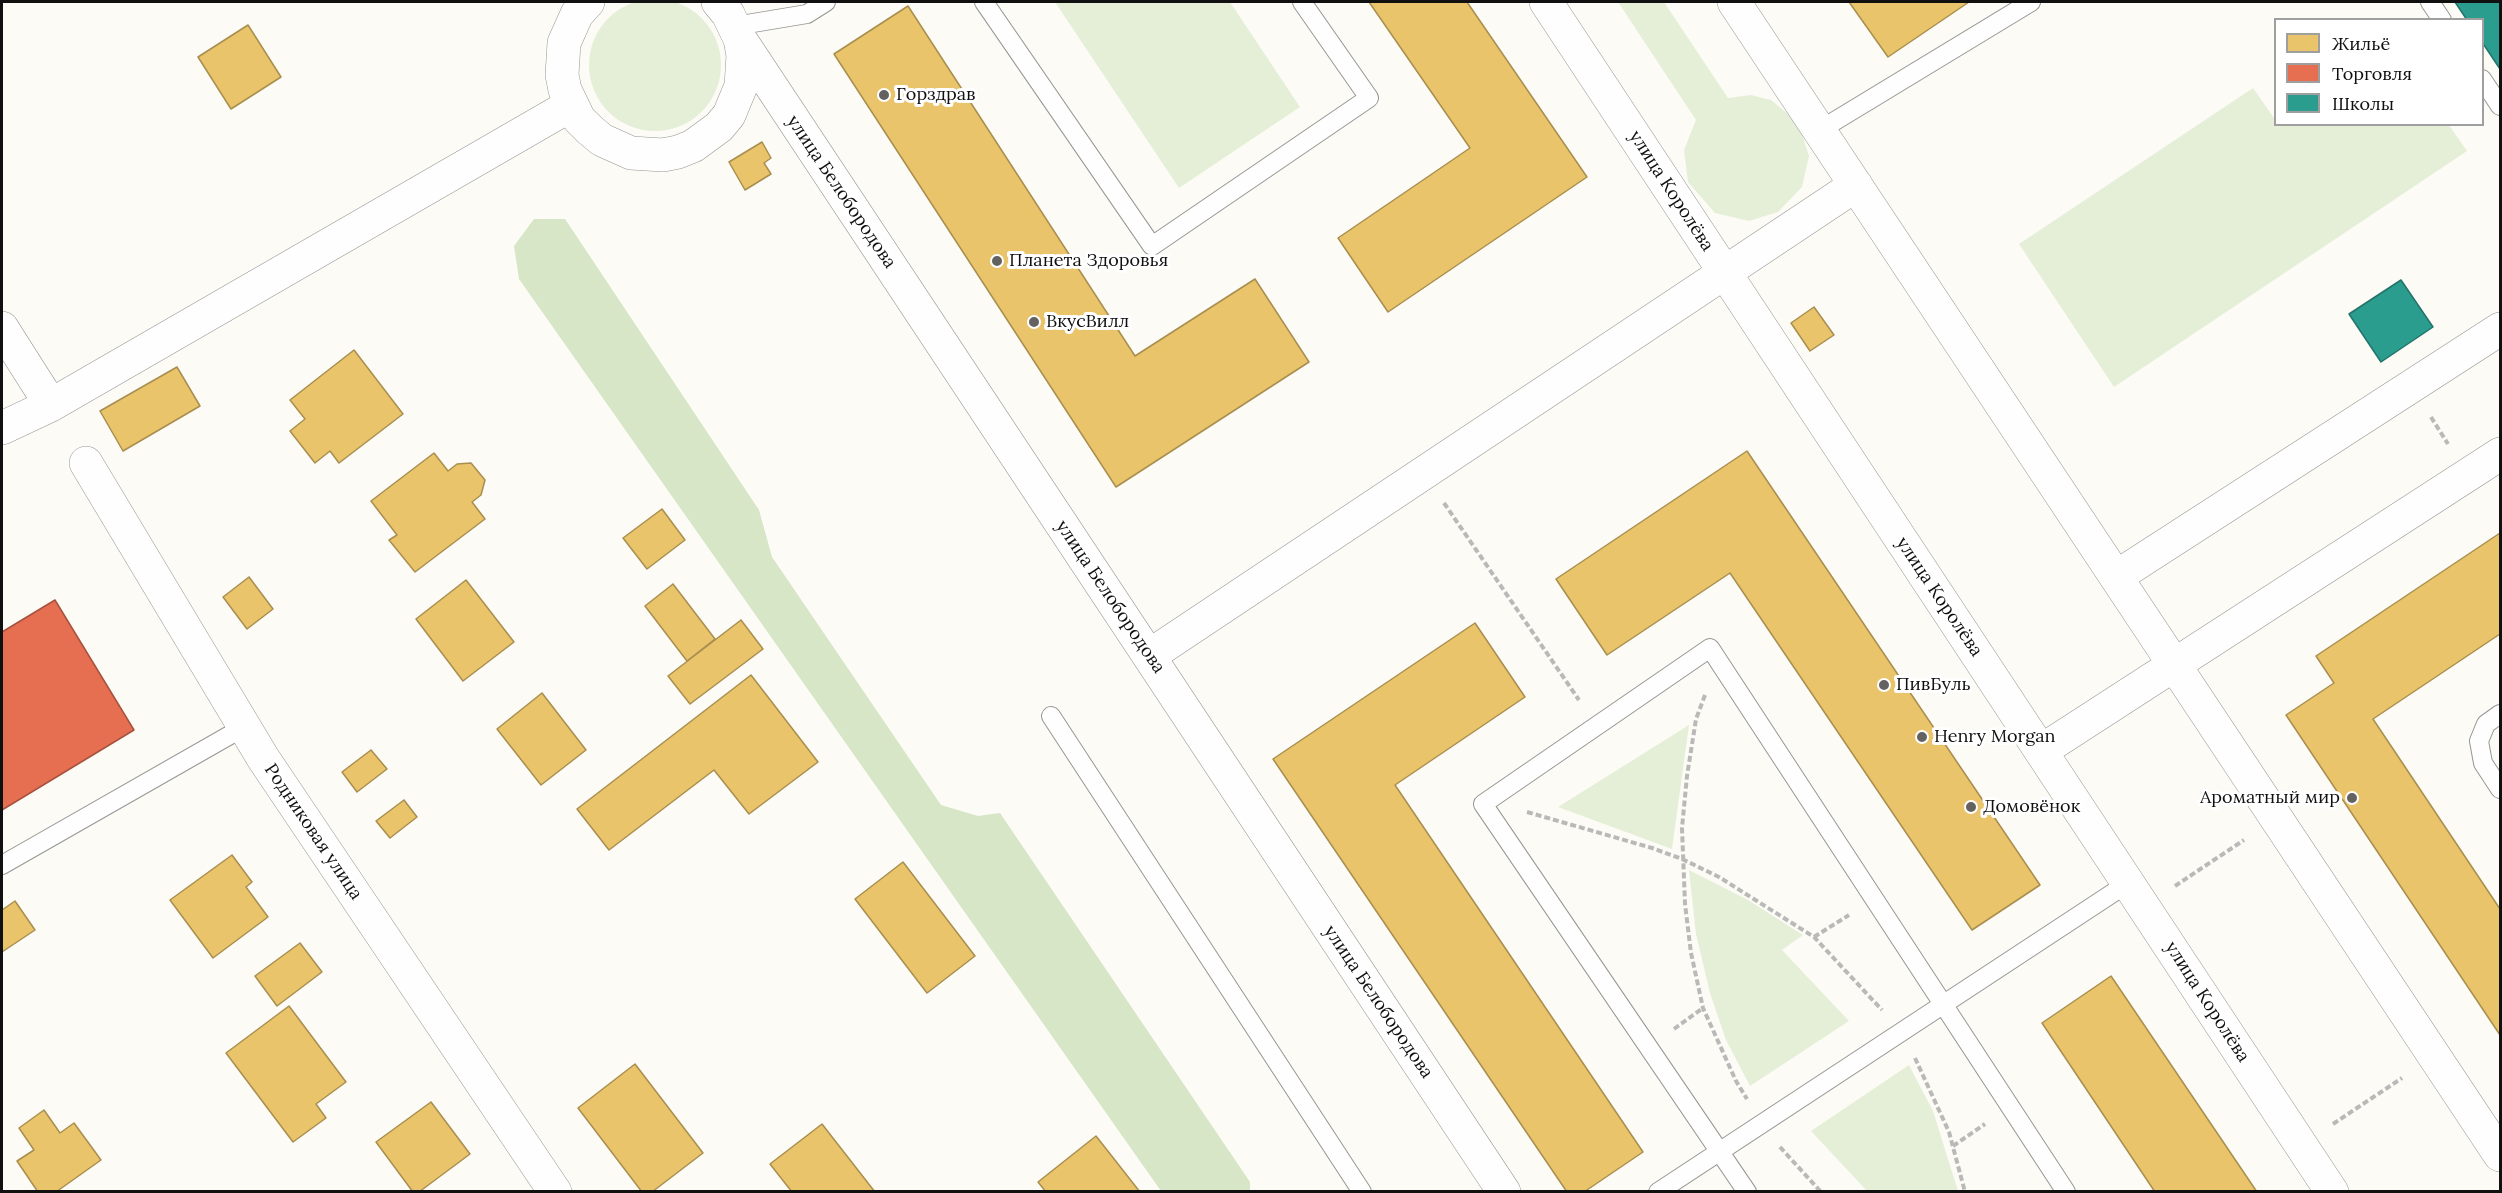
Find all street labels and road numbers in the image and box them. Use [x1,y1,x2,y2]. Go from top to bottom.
street label: улица Белобородова [782,111,900,273]
street label: улица Королёва [1624,127,1718,255]
street label: улица Белобородова [1051,516,1169,678]
street label: улица Королёва [1891,533,1987,661]
street label: Родниковая улица [259,760,367,904]
street label: улица Белобородова [1319,921,1437,1083]
street label: улица Королёва [2160,938,2254,1066]

